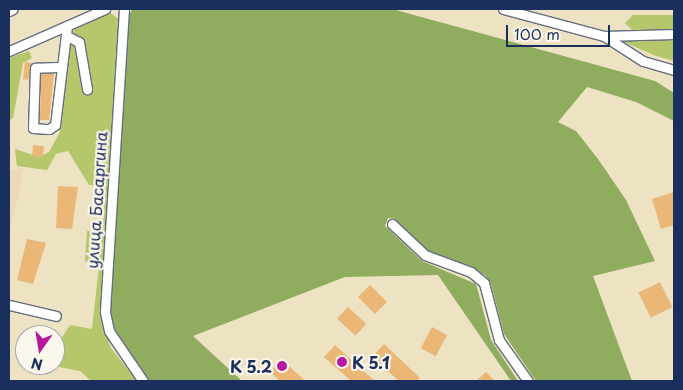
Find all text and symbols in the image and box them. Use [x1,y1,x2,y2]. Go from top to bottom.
scale bar [508,15,612,47]
text: 100 m [514,22,560,45]
street label: улица Басаргина [82,131,110,269]
north arrow [15,325,65,375]
place label: К 5.1 [352,352,390,372]
text: N [29,353,45,376]
place label: К 5.2 [229,356,272,376]
marker: К 5.1 [336,356,348,368]
marker: К 5.2 [276,360,288,372]

